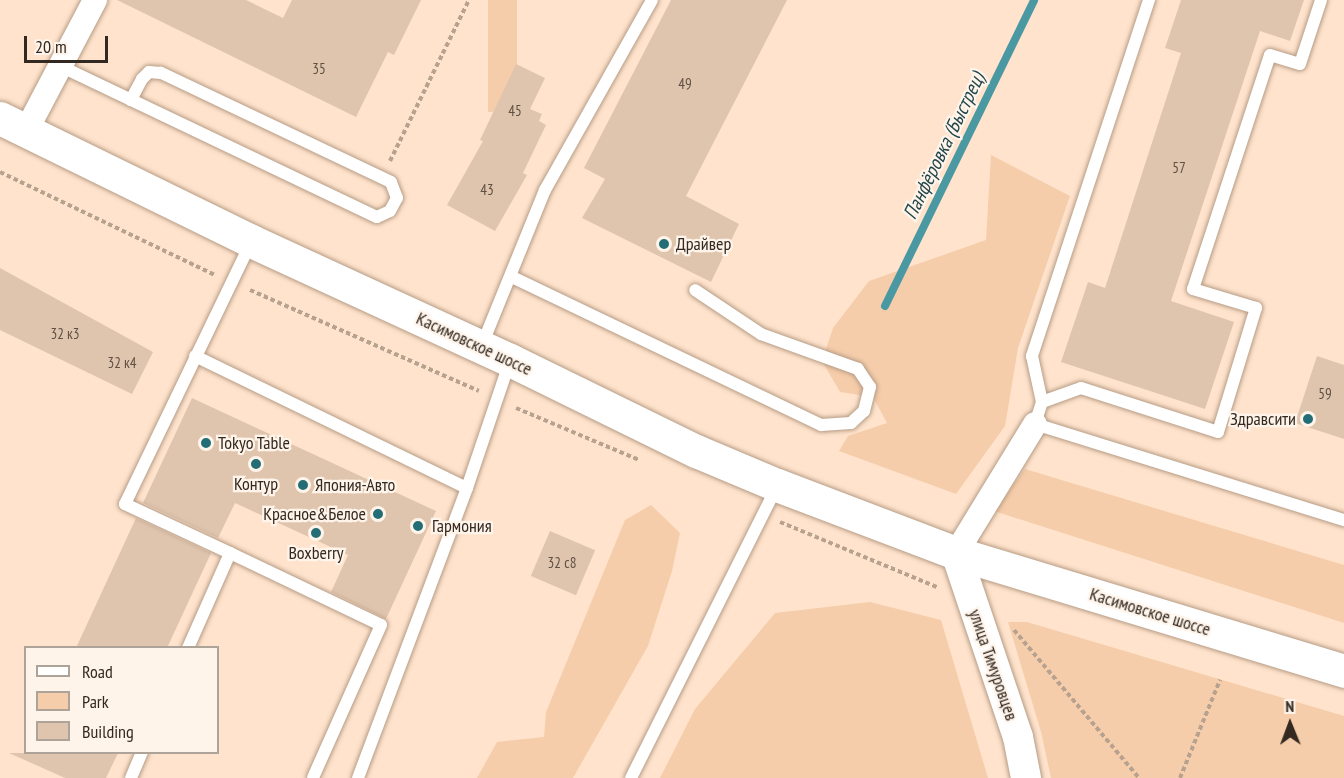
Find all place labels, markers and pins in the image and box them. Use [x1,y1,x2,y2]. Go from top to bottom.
place label: Драйвер [676,233,731,255]
marker: Драйвер [657,237,671,251]
place label: Здравсити [1230,408,1296,430]
marker: Здравсити [1301,412,1315,426]
place label: Tokyo Table [218,432,290,454]
marker: Tokyo Table [199,436,213,450]
marker: Контур [249,457,263,471]
place label: Контур [234,473,278,495]
place label: Япония-Авто [315,474,395,496]
marker: Япония-Авто [296,478,310,492]
place label: Красное&Белое [263,503,366,525]
marker: Красное&Белое [371,507,385,521]
place label: Гармония [432,515,492,537]
marker: Гармония [409,517,427,535]
marker: Boxberry [309,526,323,540]
place label: Boxberry [288,542,344,564]

